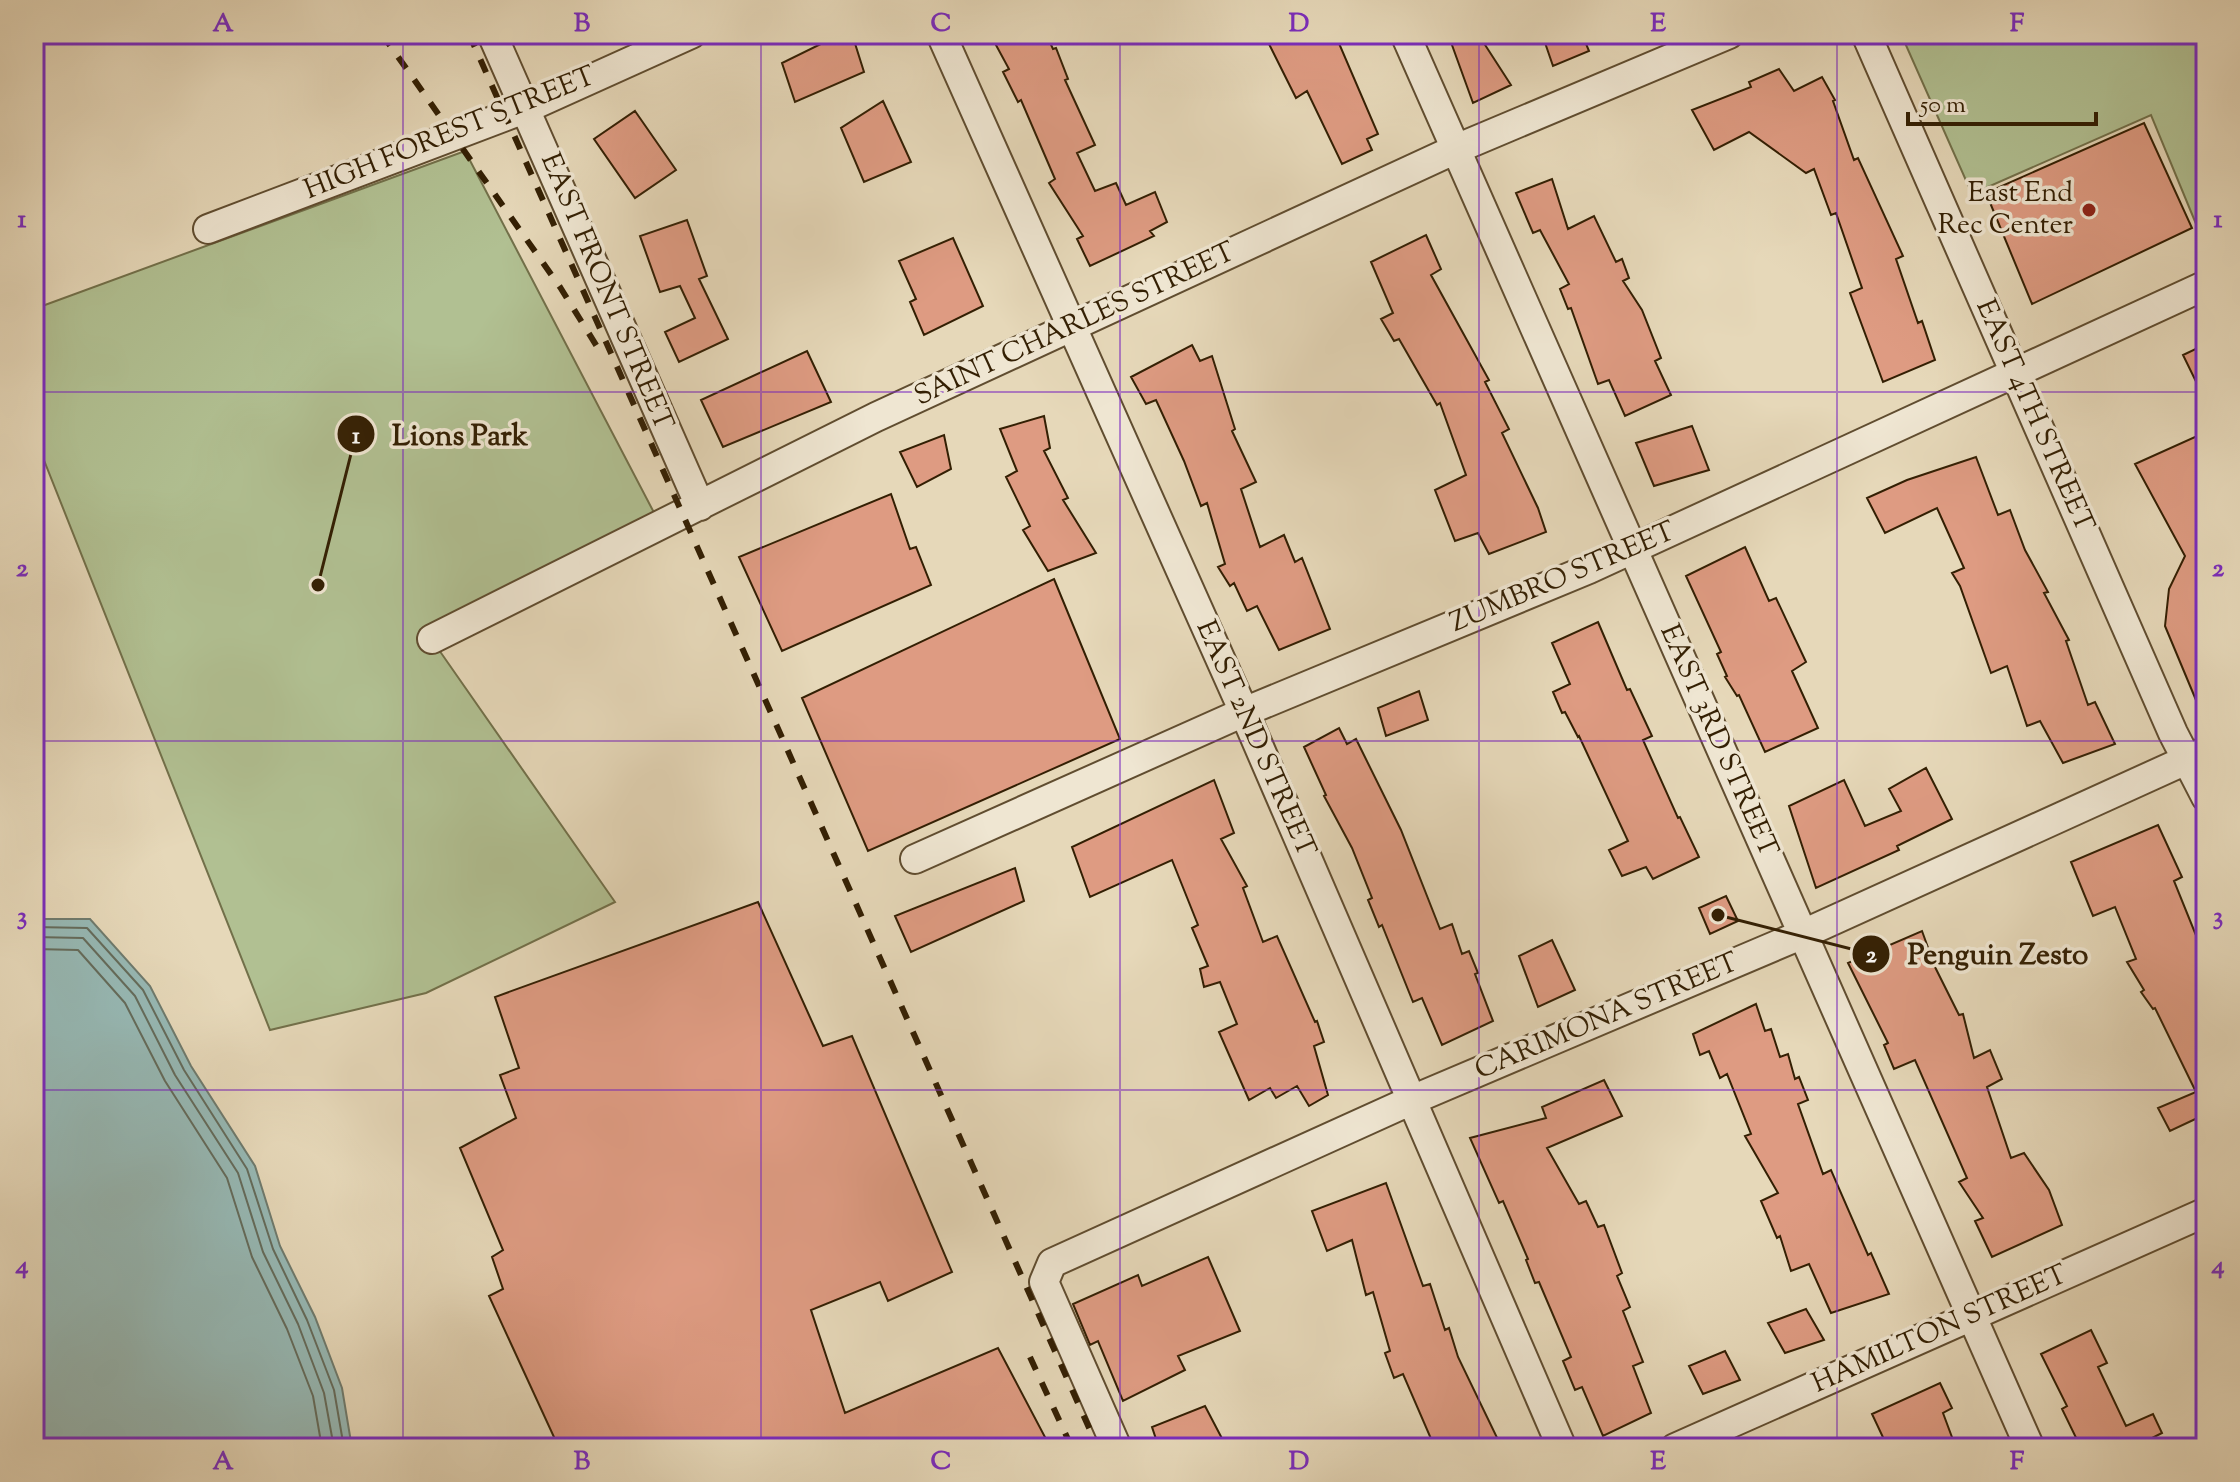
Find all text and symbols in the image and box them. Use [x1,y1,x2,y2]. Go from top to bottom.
text: A [212,6,234,43]
text: B [574,6,591,43]
text: C [931,6,951,43]
text: D [1289,6,1309,43]
text: E [1650,6,1666,43]
text: F [2010,6,2025,43]
street label: HIGH FOREST STREET [298,57,602,211]
scale bar [1908,76,2096,126]
text: 50 m [1918,89,1966,123]
street label: EAST FRONT STREET [529,147,683,437]
place label: East End Rec Center [1938,174,2073,246]
marker: East End Rec Center [2080,201,2098,219]
text: 1 [18,202,27,239]
text: 1 [2214,202,2223,239]
street label: SAINT CHARLES STREET [908,233,1242,417]
street label: EAST 4TH STREET [1965,293,2103,539]
callout: Lions Park [336,407,545,461]
text: Lions Park [392,416,529,459]
text: 1 [352,420,361,454]
street label: ZUMBRO STREET [1444,512,1682,644]
text: 2 [16,551,29,588]
text: 2 [2212,551,2225,588]
street label: EAST 2ND STREET [1185,614,1325,864]
street label: EAST 3RD STREET [1649,618,1787,864]
text: 3 [17,899,27,936]
text: 3 [2213,899,2223,936]
callout: Penguin Zesto [1851,927,2104,981]
text: Penguin Zesto [1908,935,2088,978]
text: 2 [1865,939,1877,973]
street label: CARIMONA STREET [1469,943,1745,1091]
text: 4 [14,1248,29,1285]
text: 4 [2210,1248,2225,1285]
street label: HAMILTON STREET [1806,1256,2074,1404]
text: A [212,1444,234,1481]
text: B [574,1444,591,1481]
text: C [931,1444,951,1481]
text: D [1289,1444,1309,1481]
text: E [1650,1444,1666,1481]
text: F [2010,1444,2025,1481]

